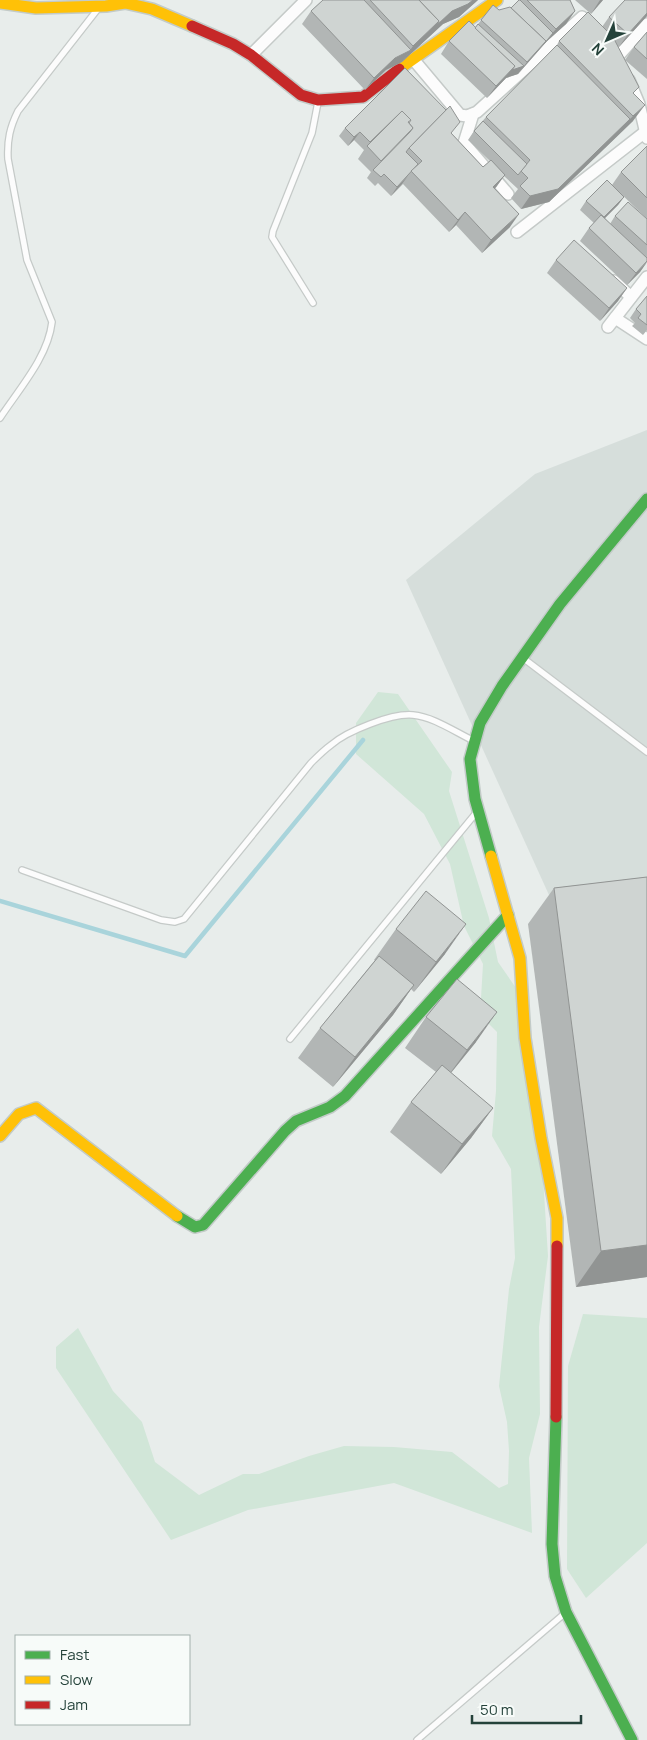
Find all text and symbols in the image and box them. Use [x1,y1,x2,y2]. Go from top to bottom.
north arrow [582,15,632,65]
text: N [587,39,608,60]
legend [15,1635,190,1725]
text: Fast [60,1644,89,1665]
text: Slow [60,1669,93,1690]
scale bar [472,1692,581,1724]
text: Jam [60,1694,88,1715]
text: 50 m [480,1699,514,1720]

